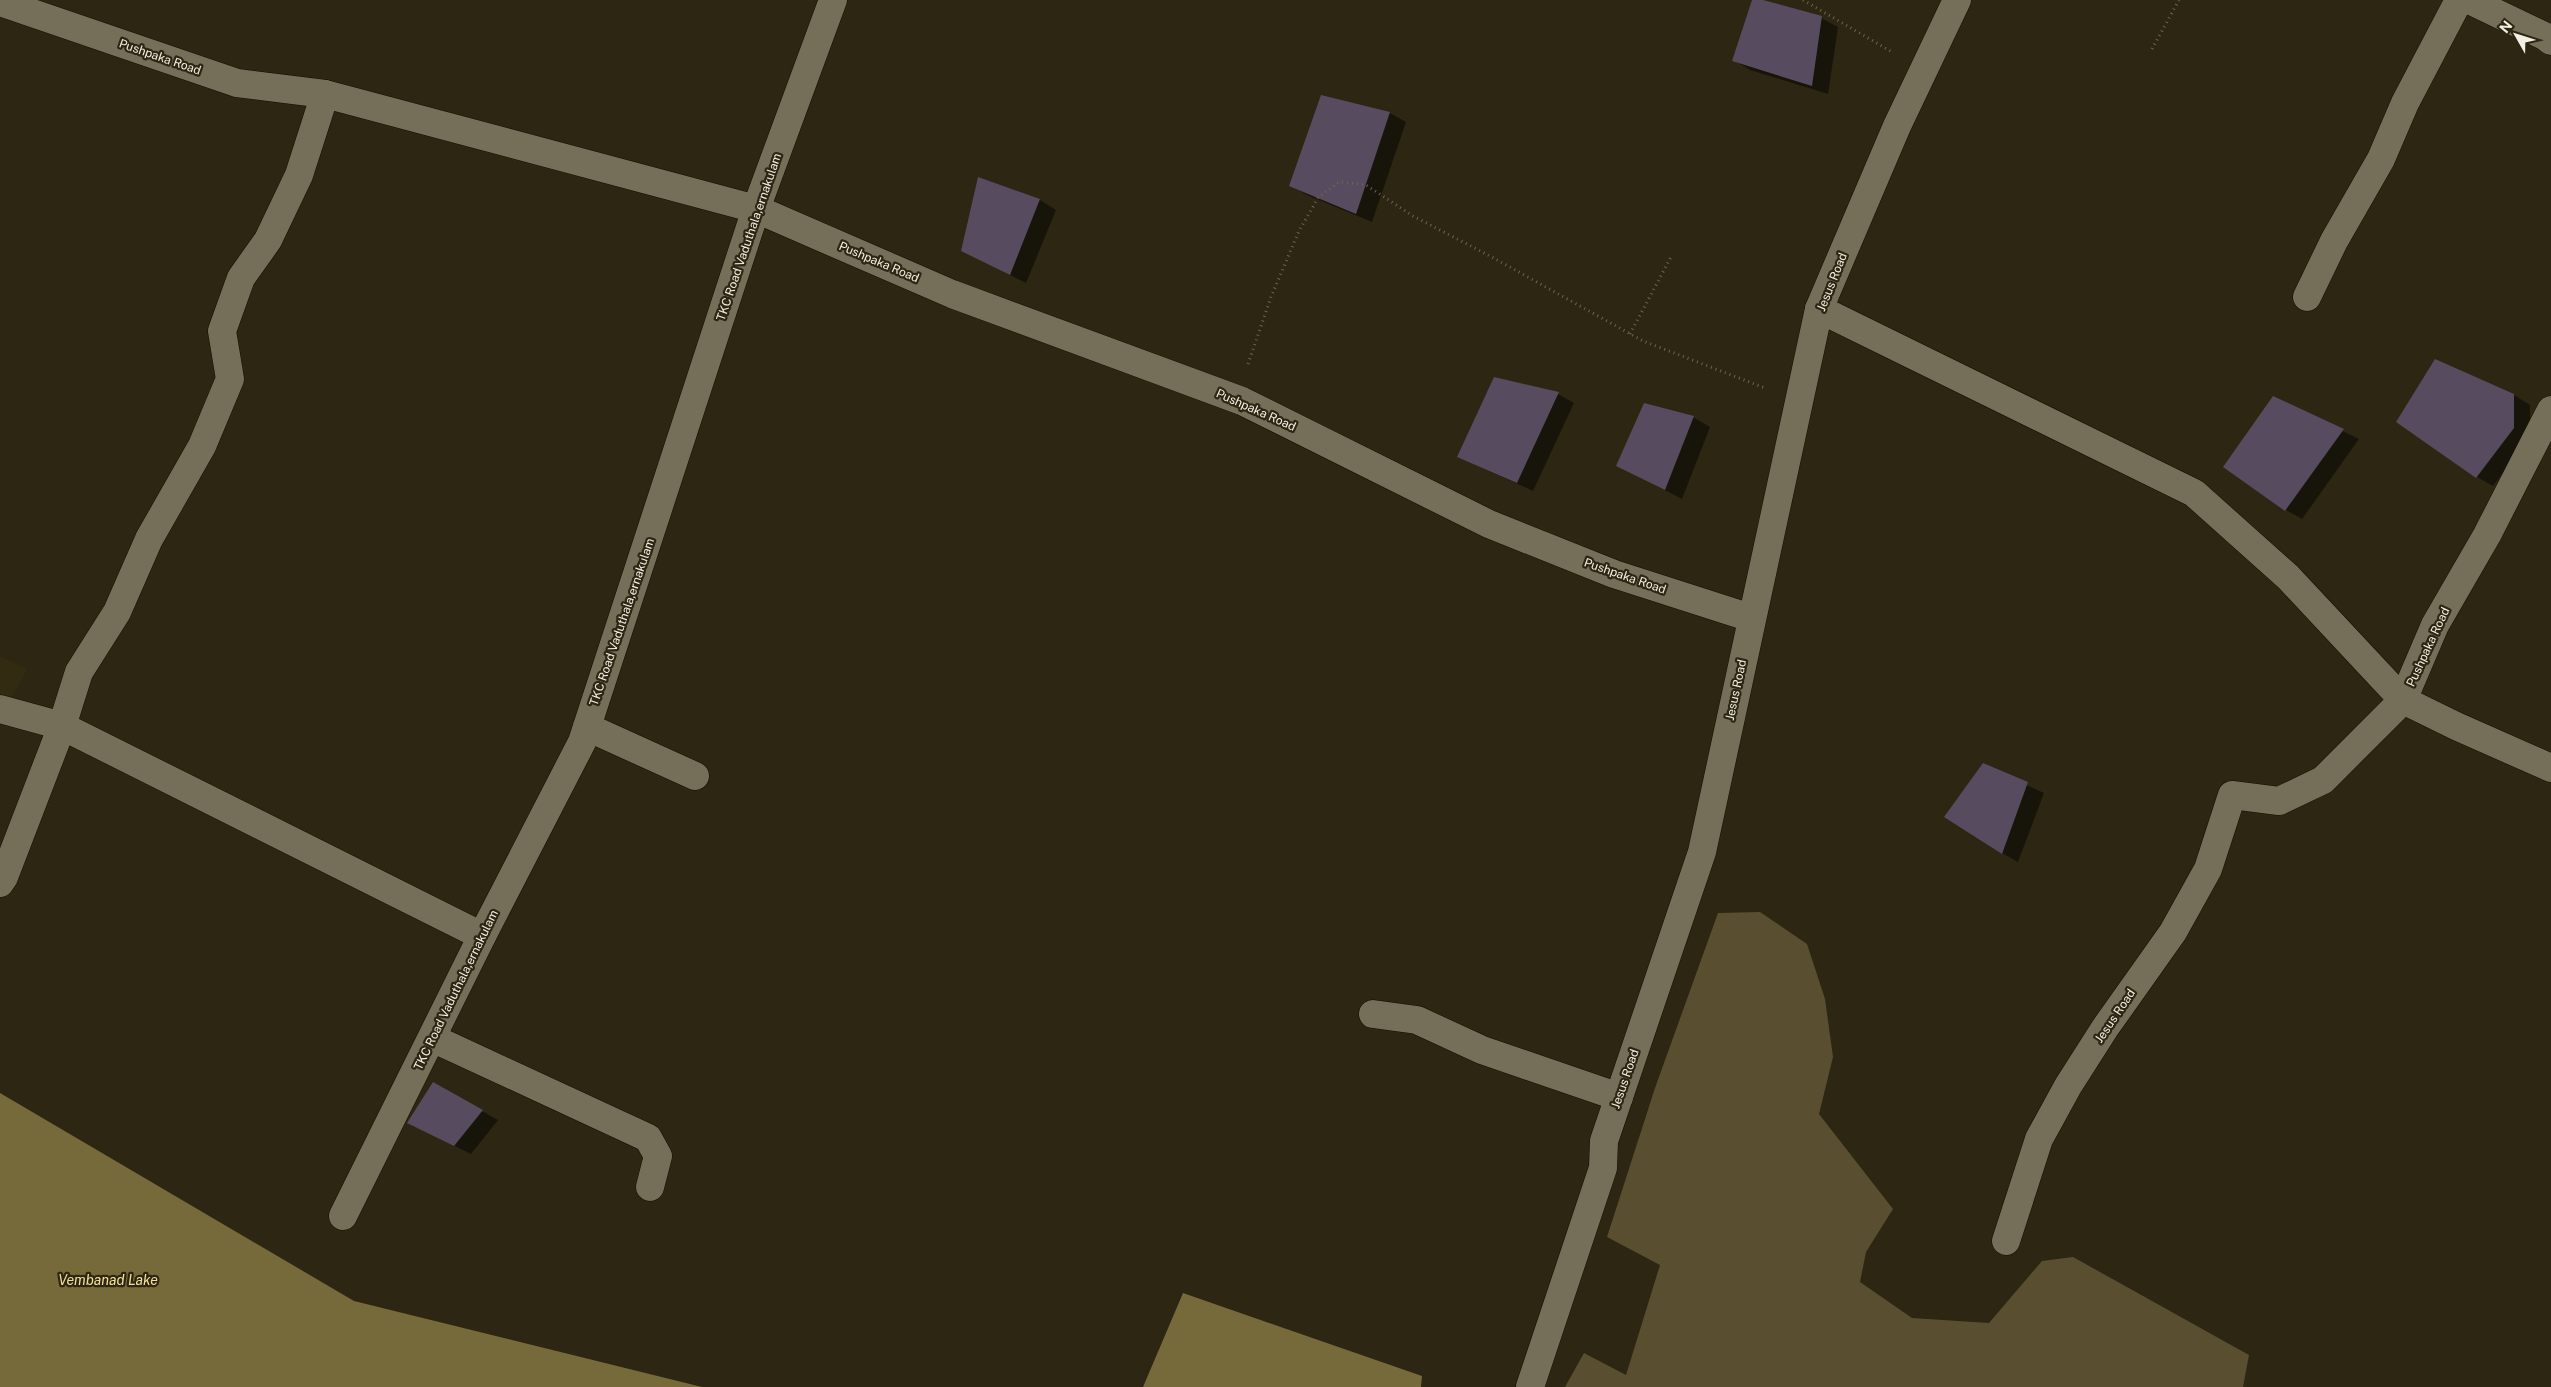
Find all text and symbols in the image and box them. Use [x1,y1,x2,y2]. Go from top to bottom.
north arrow [2491,10,2541,60]
text: N [2496,18,2516,36]
street label: Pushpaka Road [117,36,203,78]
street label: TKC Road Vaduthala,ernakulam [714,151,784,323]
street label: Pushpaka Road [837,239,921,285]
street label: Jesus Road [1814,251,1850,313]
street label: Pushpaka Road [1214,386,1298,434]
street label: TKC Road Vaduthala,ernakulam [587,536,657,708]
street label: Pushpaka Road [1582,555,1668,597]
street label: Pushpaka Road [2404,605,2452,689]
street label: Jesus Road [1723,658,1749,722]
street label: TKC Road Vaduthala,ernakulam [411,908,501,1072]
street label: Jesus Road [2092,986,2138,1046]
street label: Jesus Road [1608,1047,1642,1111]
water label: Vembanad Lake [58,1272,158,1288]

